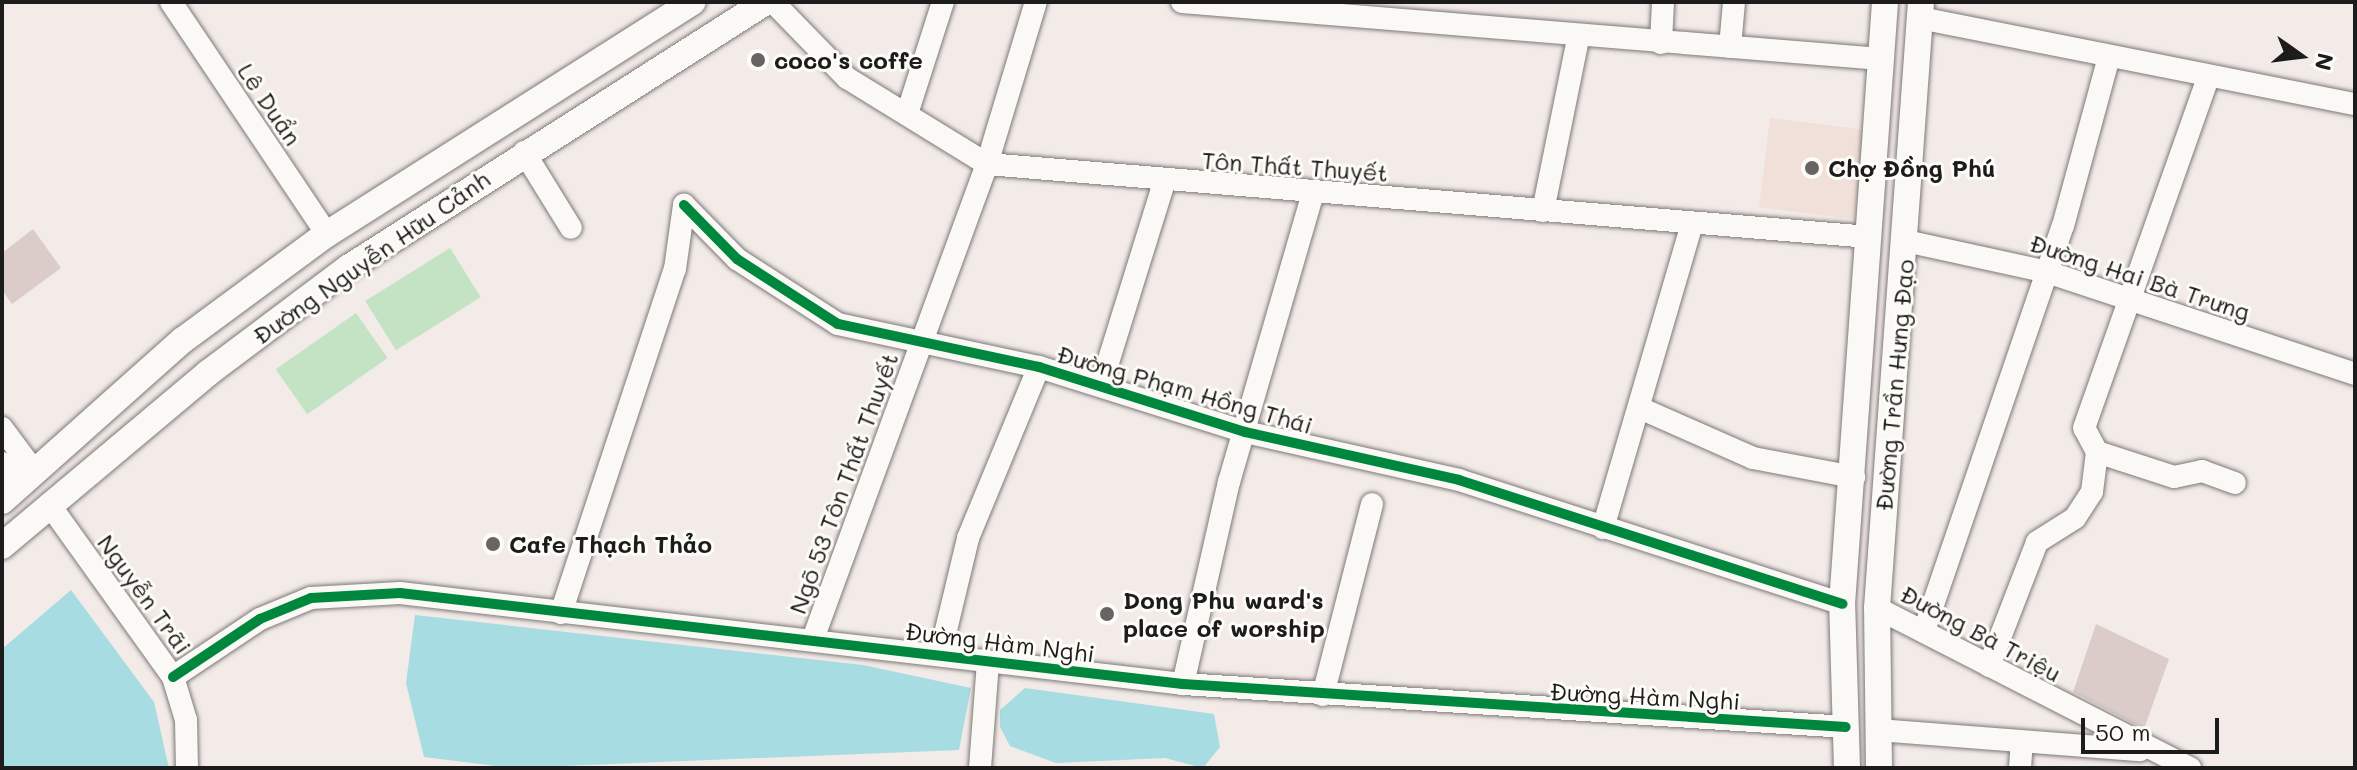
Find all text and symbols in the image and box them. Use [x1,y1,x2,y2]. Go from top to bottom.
north arrow [2261,16,2341,96]
place label: coco's coffe [774,46,923,74]
text: N [2309,50,2341,74]
marker: coco's coffe [749,51,767,69]
street label: Lê Duẩn [232,57,308,151]
street label: Tôn Thất Thuyết [1201,145,1389,187]
place label: Chợ Đồng Phú [1828,154,1996,182]
marker: Chợ Đồng Phú [1803,159,1821,177]
street label: Đường Nguyễn Hữu Cảnh [247,164,495,350]
street label: Đường Hai Bà Trưng [2026,228,2254,326]
street label: Đường Trần Hưng Đạo [1869,258,1919,512]
street label: Đường Phạm Hồng Thái [1054,339,1316,439]
street label: Ngõ 53 Tôn Thất Thuyết [782,348,904,618]
street label: Nguyễn Trãi [92,529,198,659]
place label: Cafe Thạch Thảo [509,530,712,558]
marker: Cafe Thạch Thảo [484,535,502,553]
street label: Đường Bà Triệu [1896,579,2066,687]
place label: Dong Phu ward's place of worship [1123,586,1325,642]
marker: Dong Phu ward's place of worship [1098,605,1116,623]
street label: Đường Hàm Nghi [903,616,1097,668]
street label: Đường Hàm Nghi [1549,677,1741,715]
scale bar [2085,702,2223,752]
text: 50 m [2095,716,2151,747]

